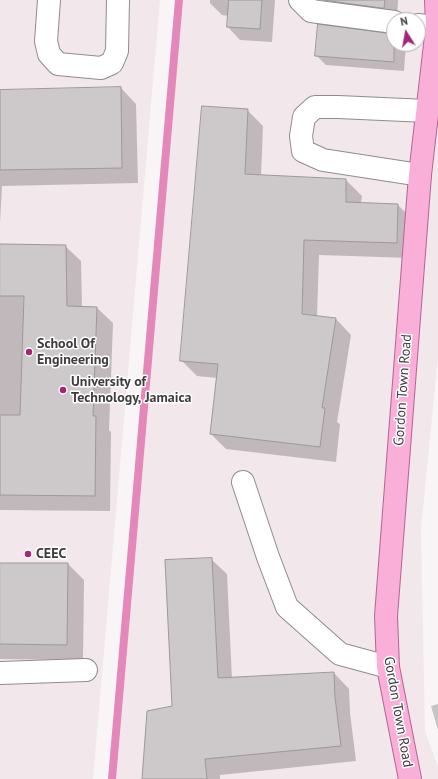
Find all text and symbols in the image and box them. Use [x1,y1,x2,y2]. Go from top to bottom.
north arrow [386,12,426,52]
text: N [399,14,409,29]
street label: Gordon Town Road [391,334,415,446]
place label: School Of Engineering [37,336,109,368]
marker: School Of Engineering [24,347,34,357]
place label: University of Technology, Jamaica [71,374,192,406]
marker: University of Technology, Jamaica [58,385,68,395]
place label: CEEC [36,546,66,562]
marker: CEEC [23,549,33,559]
street label: Gordon Town Road [380,655,416,769]

